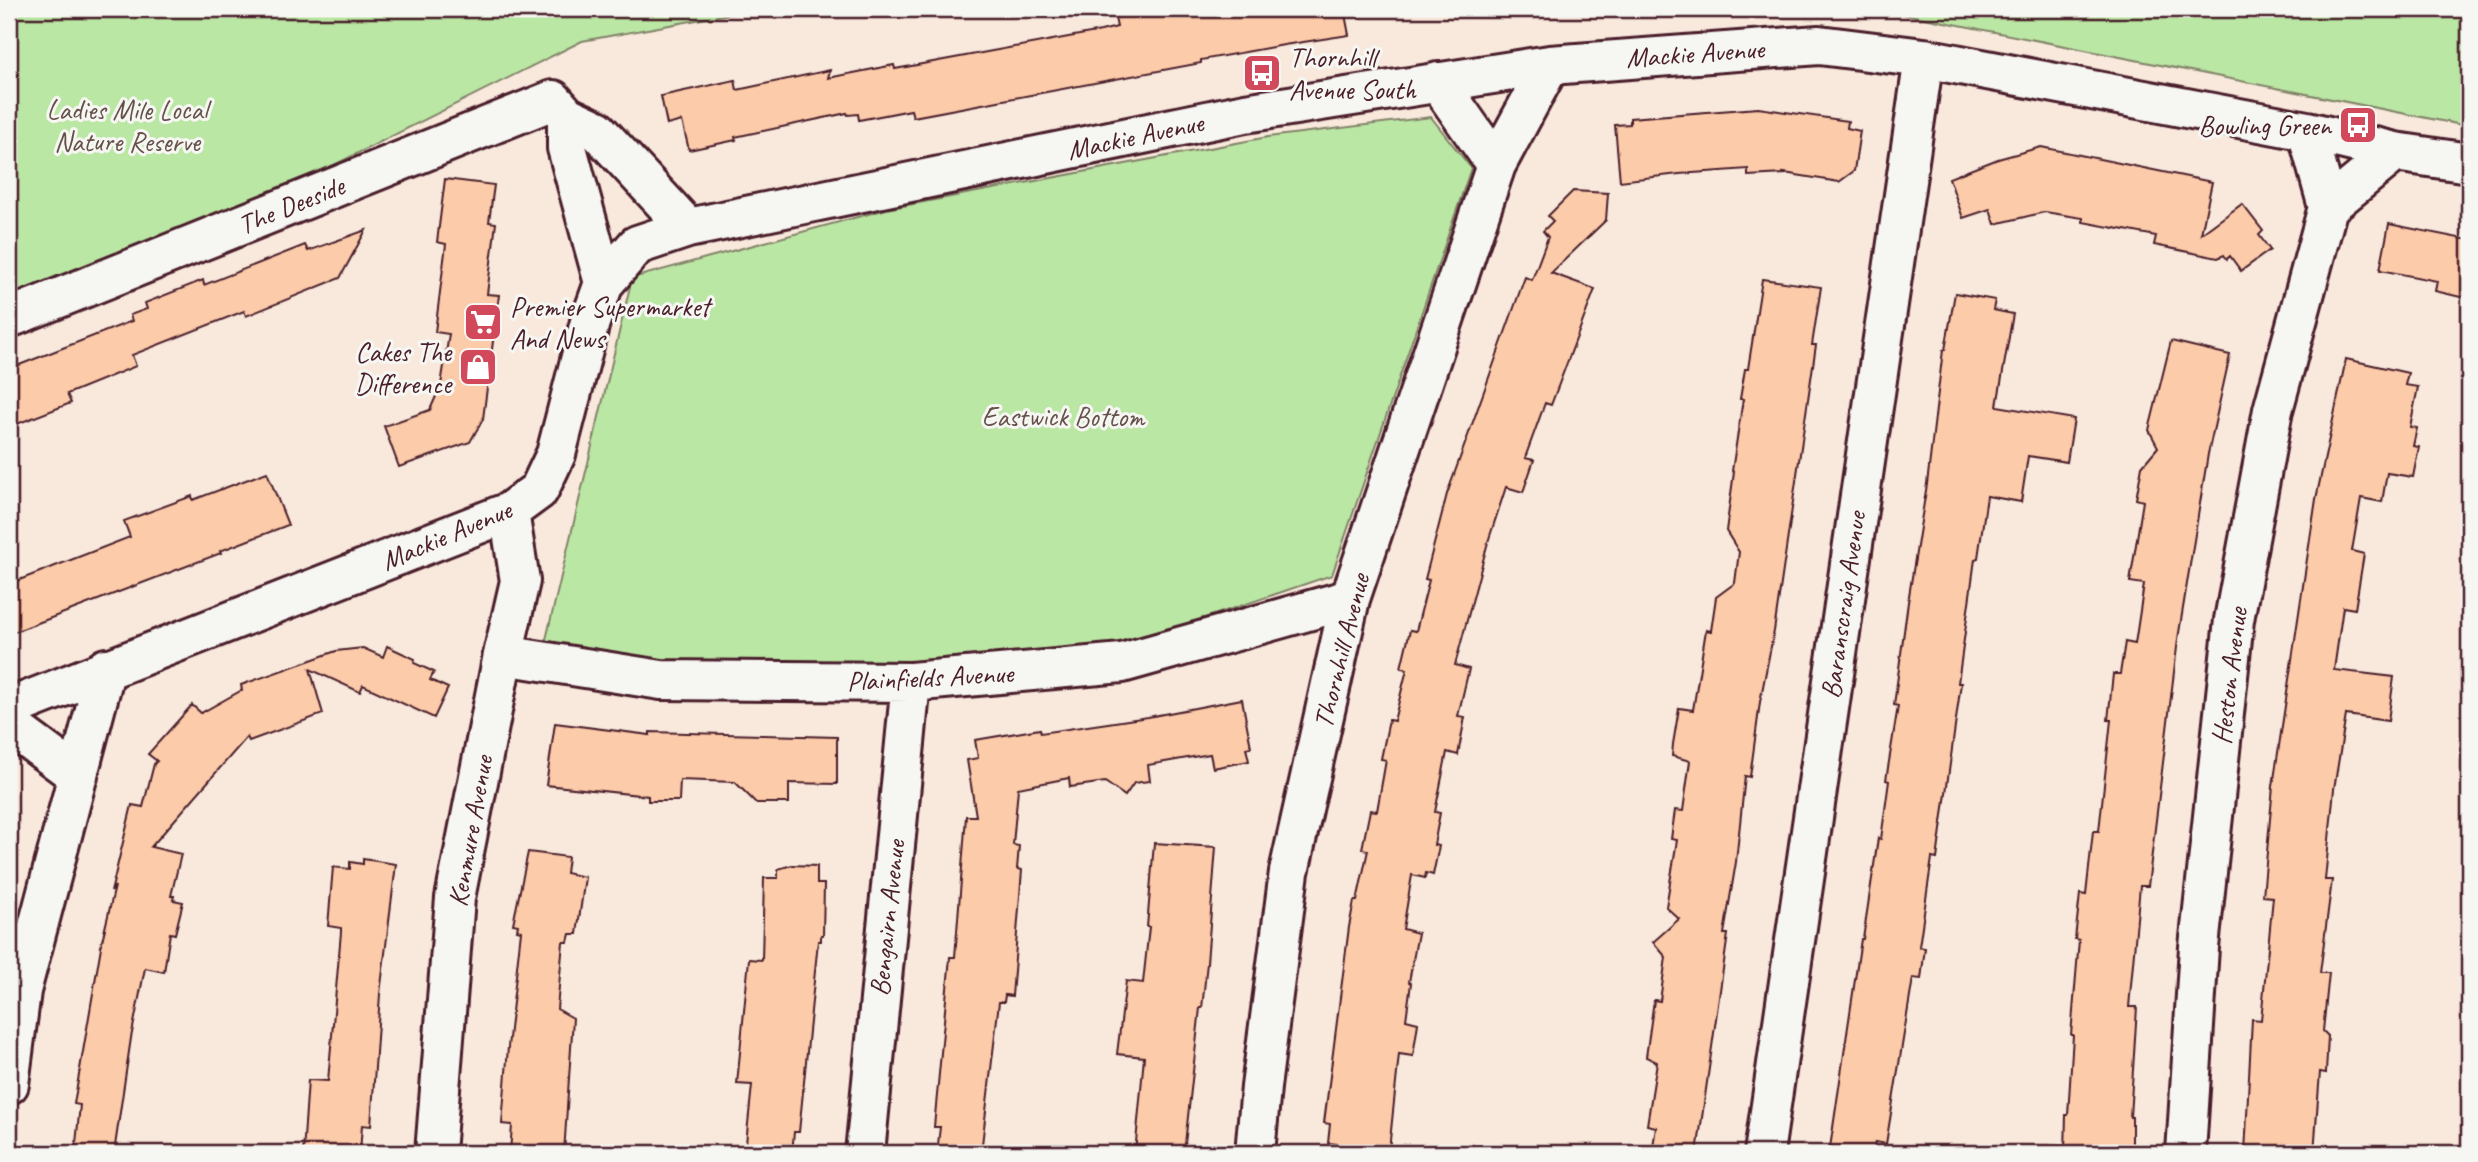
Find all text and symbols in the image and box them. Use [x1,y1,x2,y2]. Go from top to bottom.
street label: Mackie Avenue [1625,31,1767,75]
place label: Thornhill Avenue South [1289,40,1417,107]
bus stop icon: Thornhill Avenue South [1241,52,1283,94]
park label: Ladies Mile Local Nature Reserve [47,92,213,159]
street label: Mackie Avenue [1064,104,1208,167]
bus stop icon: Bowling Green [2337,104,2379,146]
place label: Bowling Green [2199,108,2332,143]
street label: The Deeside [233,167,351,242]
place label: Premier Supermarket And News [510,289,713,356]
supermarket icon: Premier Supermarket And News [462,301,504,343]
place label: Cakes The Difference [355,334,453,401]
shop icon: Cakes The Difference [457,346,499,388]
park label: Eastwick Bottom [982,399,1146,434]
street label: Mackie Avenue [376,491,518,578]
street label: Baranscraig Avenue [1813,508,1874,701]
street label: Thornhill Avenue [1305,568,1378,732]
street label: Heston Avenue [2203,604,2255,746]
street label: Plainfields Avenue [846,655,1016,699]
street label: Kenmure Avenue [440,751,501,909]
street label: Bengairn Avenue [861,836,913,998]

